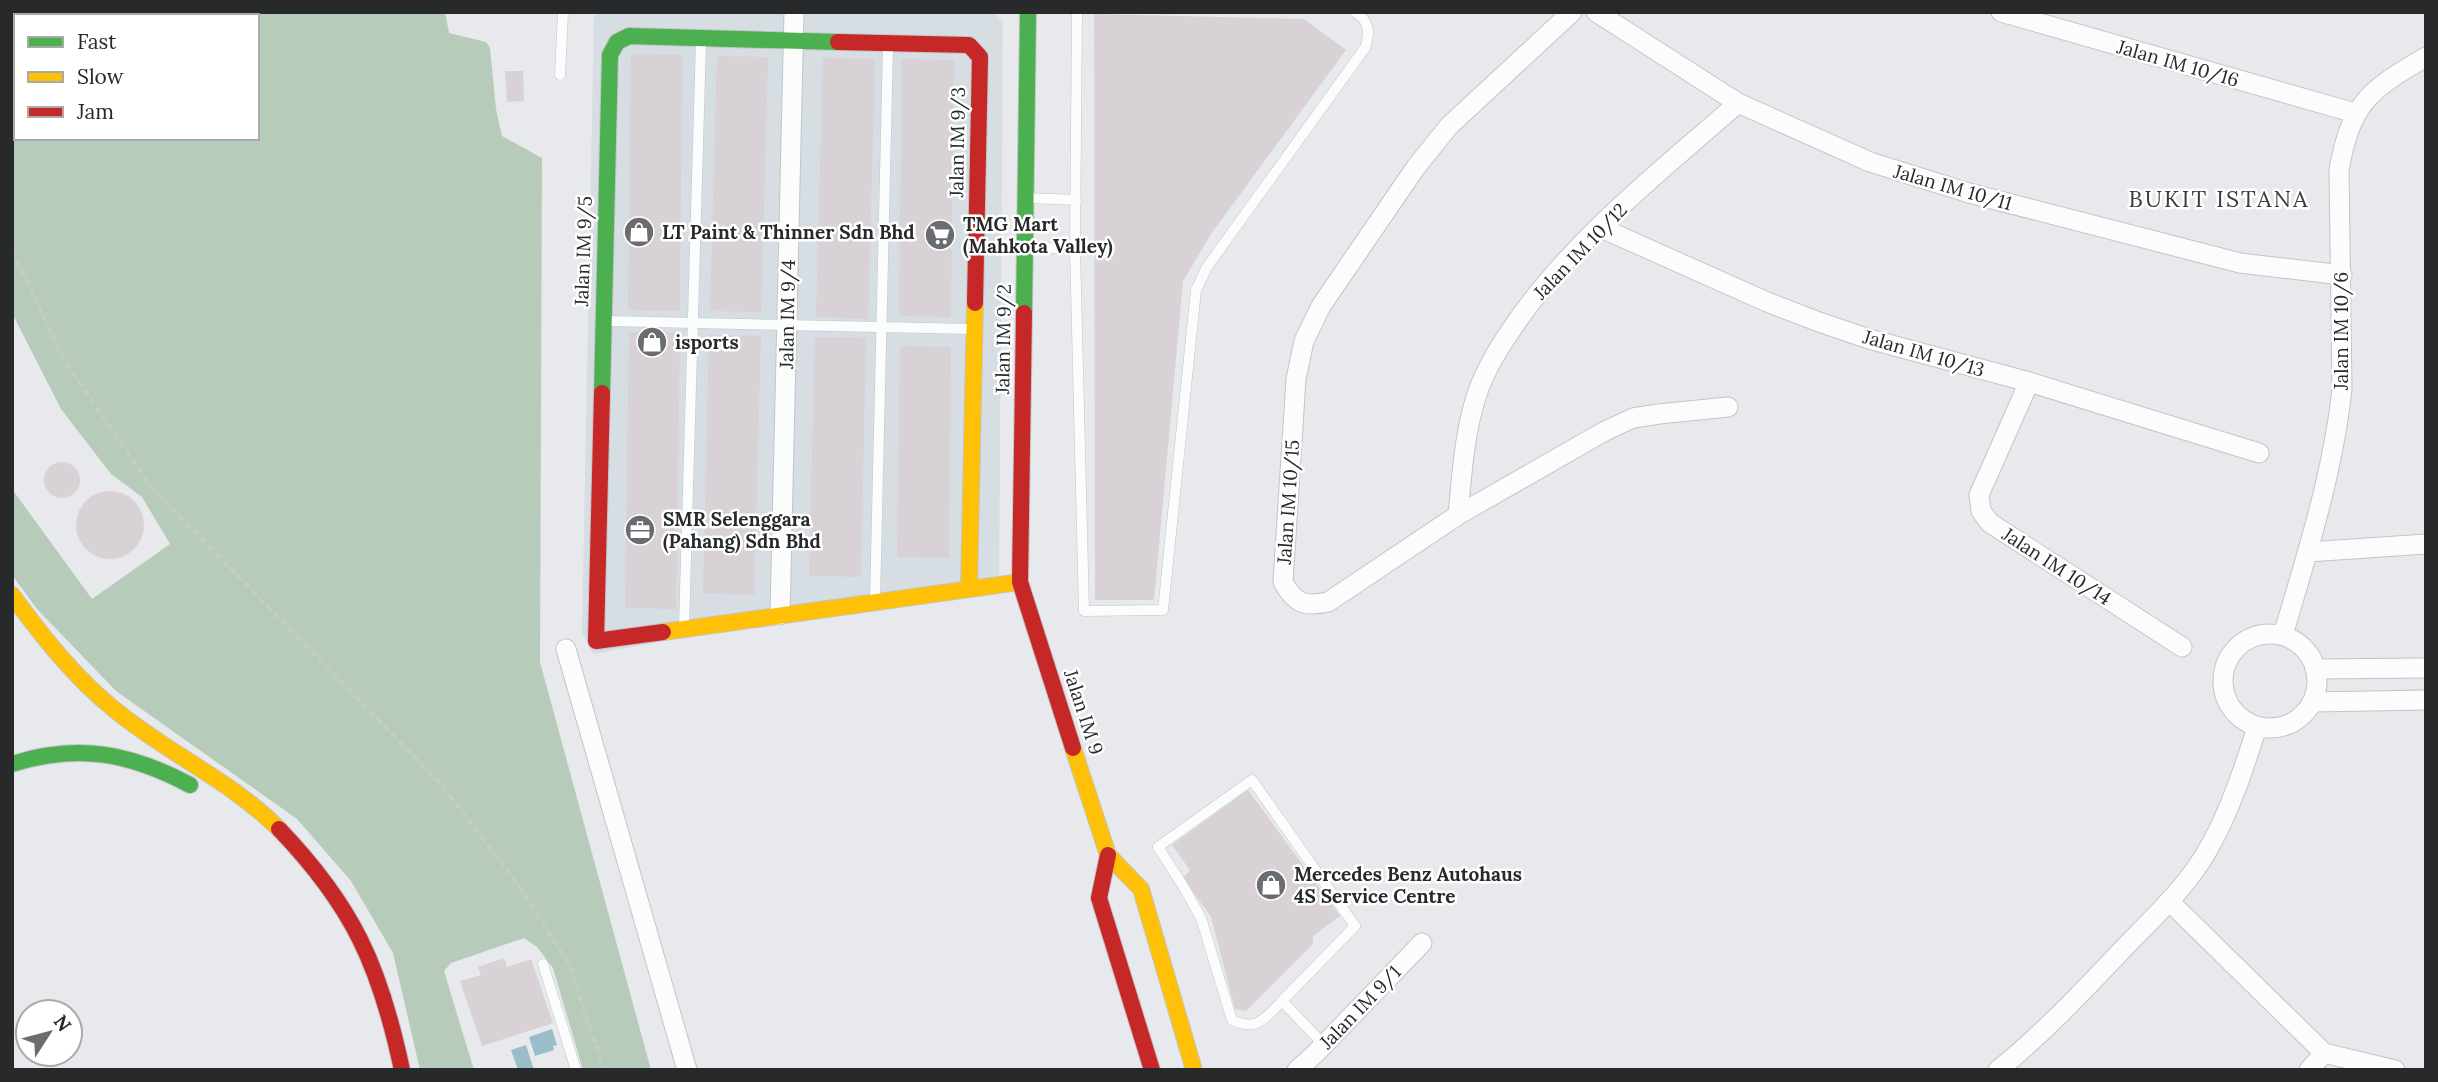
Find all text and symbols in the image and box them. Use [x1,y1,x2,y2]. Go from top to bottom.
legend [14,14,259,140]
text: Fast [77,28,117,55]
street label: Jalan IM 10/16 [2113,34,2242,93]
text: Slow [77,63,124,90]
street label: Jalan IM 9/3 [944,86,971,199]
text: Jam [76,98,114,125]
street label: Jalan IM 10/11 [1890,158,2015,216]
district label: BUKIT ISTANA [2129,184,2309,213]
street label: Jalan IM 9/5 [569,195,598,308]
street label: Jalan IM 10/12 [1527,198,1633,306]
place label: TMG Mart (Mahkota Valley) [963,212,1113,259]
shop icon: LT Paint & Thinner Sdn Bhd [622,215,656,249]
supermarket icon: TMG Mart (Mahkota Valley) [923,218,957,252]
place label: LT Paint & Thinner Sdn Bhd [662,220,915,244]
street label: Jalan IM 9/4 [774,259,801,370]
street label: Jalan IM 10/6 [2329,272,2354,391]
street label: Jalan IM 9/2 [990,284,1017,395]
street label: Jalan IM 10/13 [1859,324,1988,383]
shop icon: isports [635,325,669,359]
place label: isports [675,330,739,354]
street label: Jalan IM 10/15 [1272,439,1305,566]
place label: SMR Selenggara (Pahang) Sdn Bhd [663,507,821,554]
office icon: SMR Selenggara (Pahang) Sdn Bhd [623,513,657,547]
street label: Jalan IM 10/14 [1997,521,2116,611]
street label: Jalan IM 9 [1059,666,1109,758]
place label: Mercedes Benz Autohaus 4S Service Centre [1294,862,1522,908]
shop icon: Mercedes Benz Autohaus 4S Service Centre [1254,868,1288,902]
street label: Jalan IM 9/1 [1314,960,1407,1055]
north arrow [14,998,84,1068]
text: N [49,1010,77,1036]

